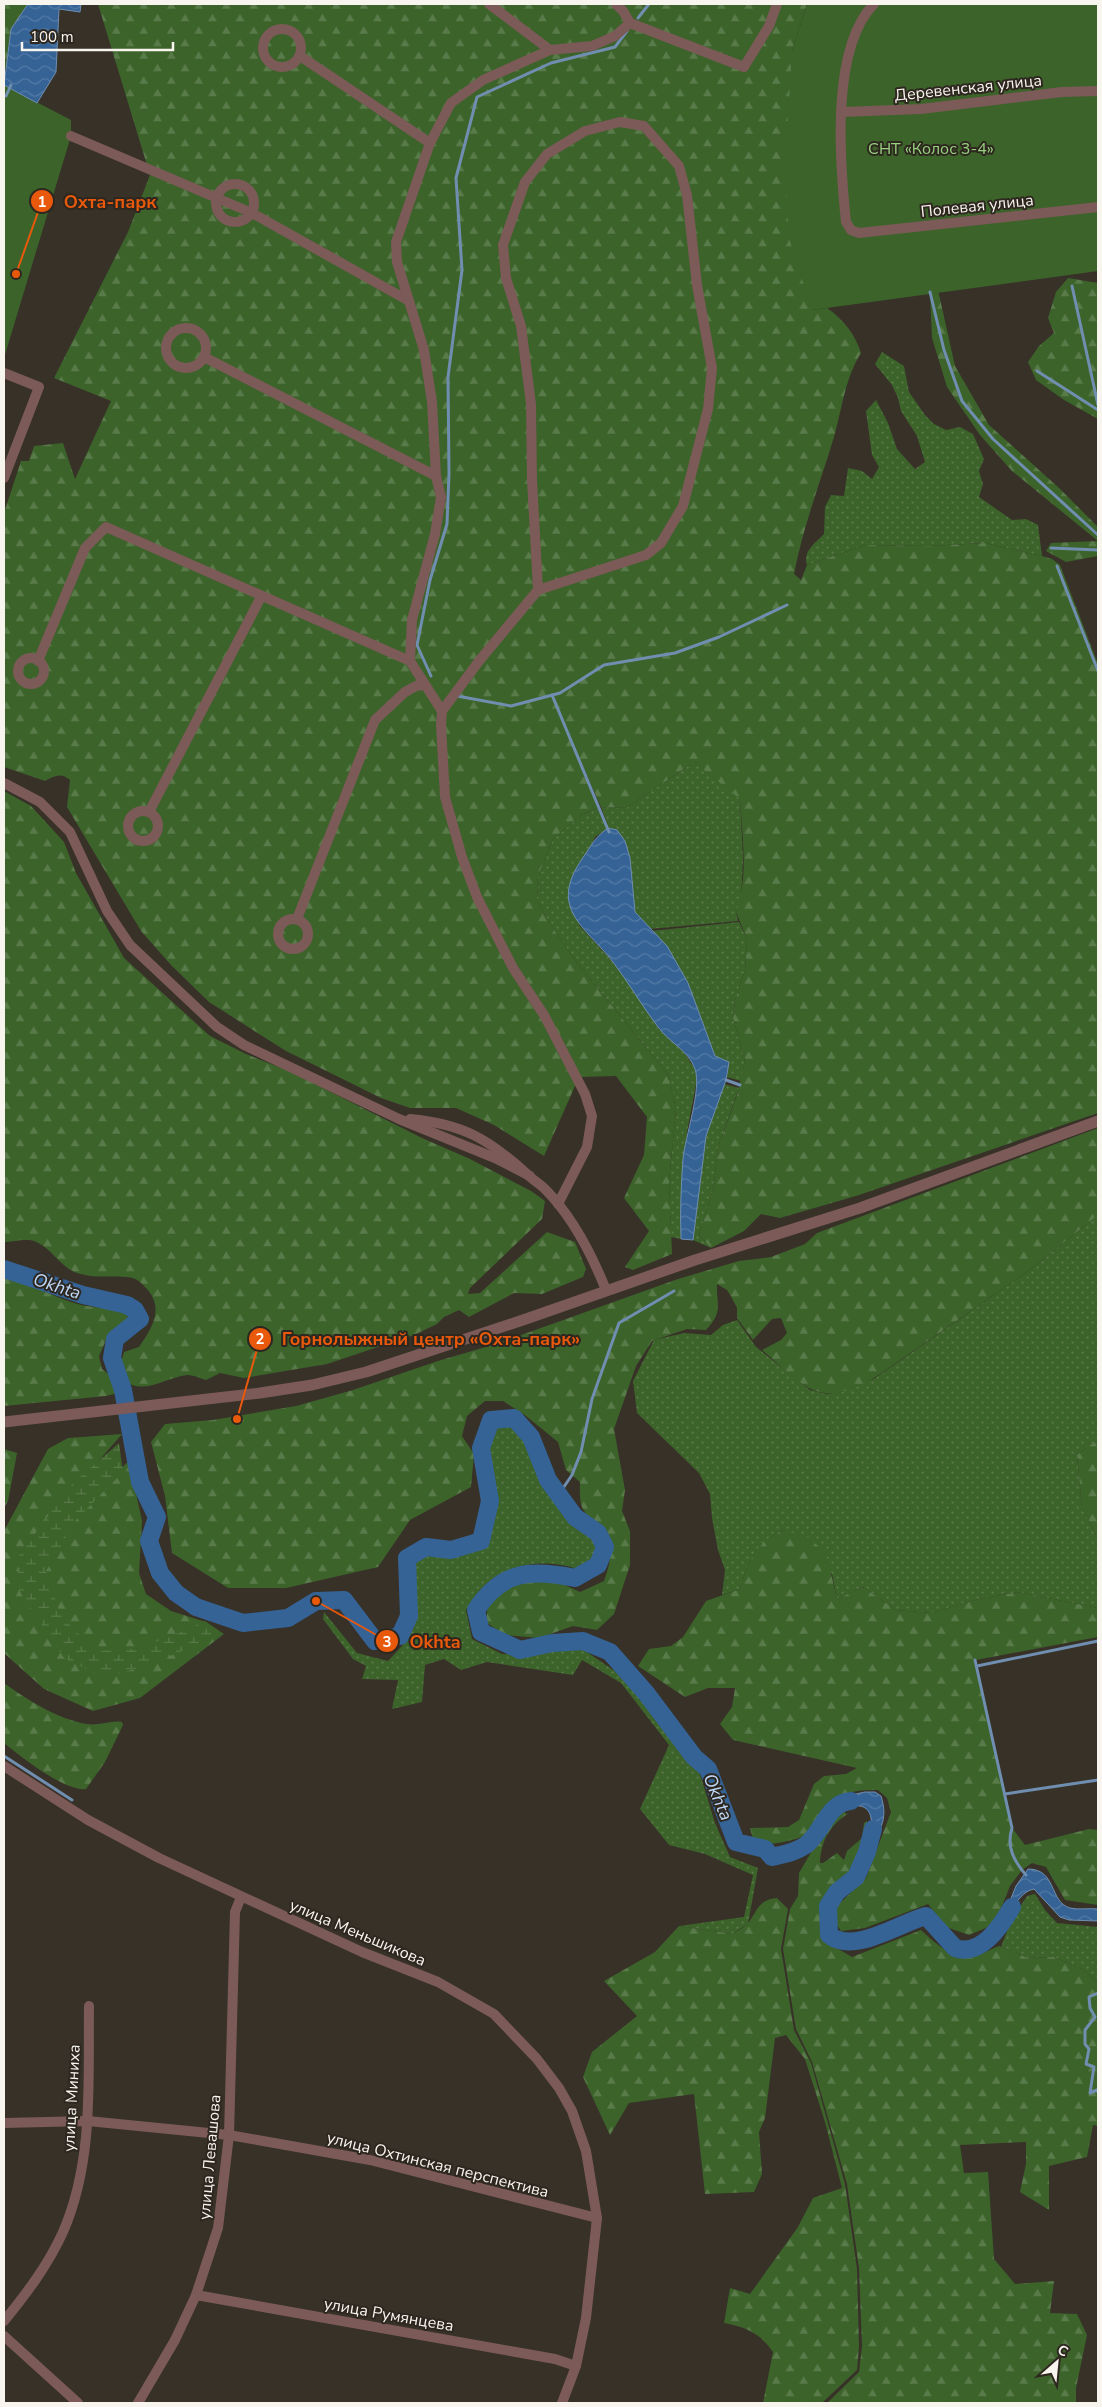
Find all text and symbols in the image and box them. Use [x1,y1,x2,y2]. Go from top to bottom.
scale bar [22,20,174,52]
text: 100 m [30,27,74,47]
street label: Деревенская улица [893,69,1043,107]
park label: СНТ «Колос 3-4» [868,138,994,160]
callout: Охта-парк [29,185,167,218]
street label: Полевая улица [919,189,1035,223]
text: Охта-парк [64,190,157,214]
text: 1 [37,192,47,212]
water label: Okhta [30,1267,84,1305]
callout: Горнолыжный центр «Охта-парк» [247,1322,591,1355]
text: Горнолыжный центр «Охта-парк» [282,1327,580,1351]
text: 2 [255,1329,265,1349]
callout: Okhta [374,1625,470,1658]
text: Okhta [409,1630,461,1654]
text: 3 [382,1632,392,1652]
water label: Okhta [697,1770,739,1824]
street label: улица Меньшикова [286,1894,429,1972]
street label: улица Миниха [58,2044,86,2152]
street label: улица Левашова [194,2093,226,2221]
street label: улица Охтинская перспектива [324,2127,551,2203]
street label: улица Румянцева [322,2293,455,2337]
north arrow [1032,2337,1082,2387]
text: С [1054,2340,1072,2362]

